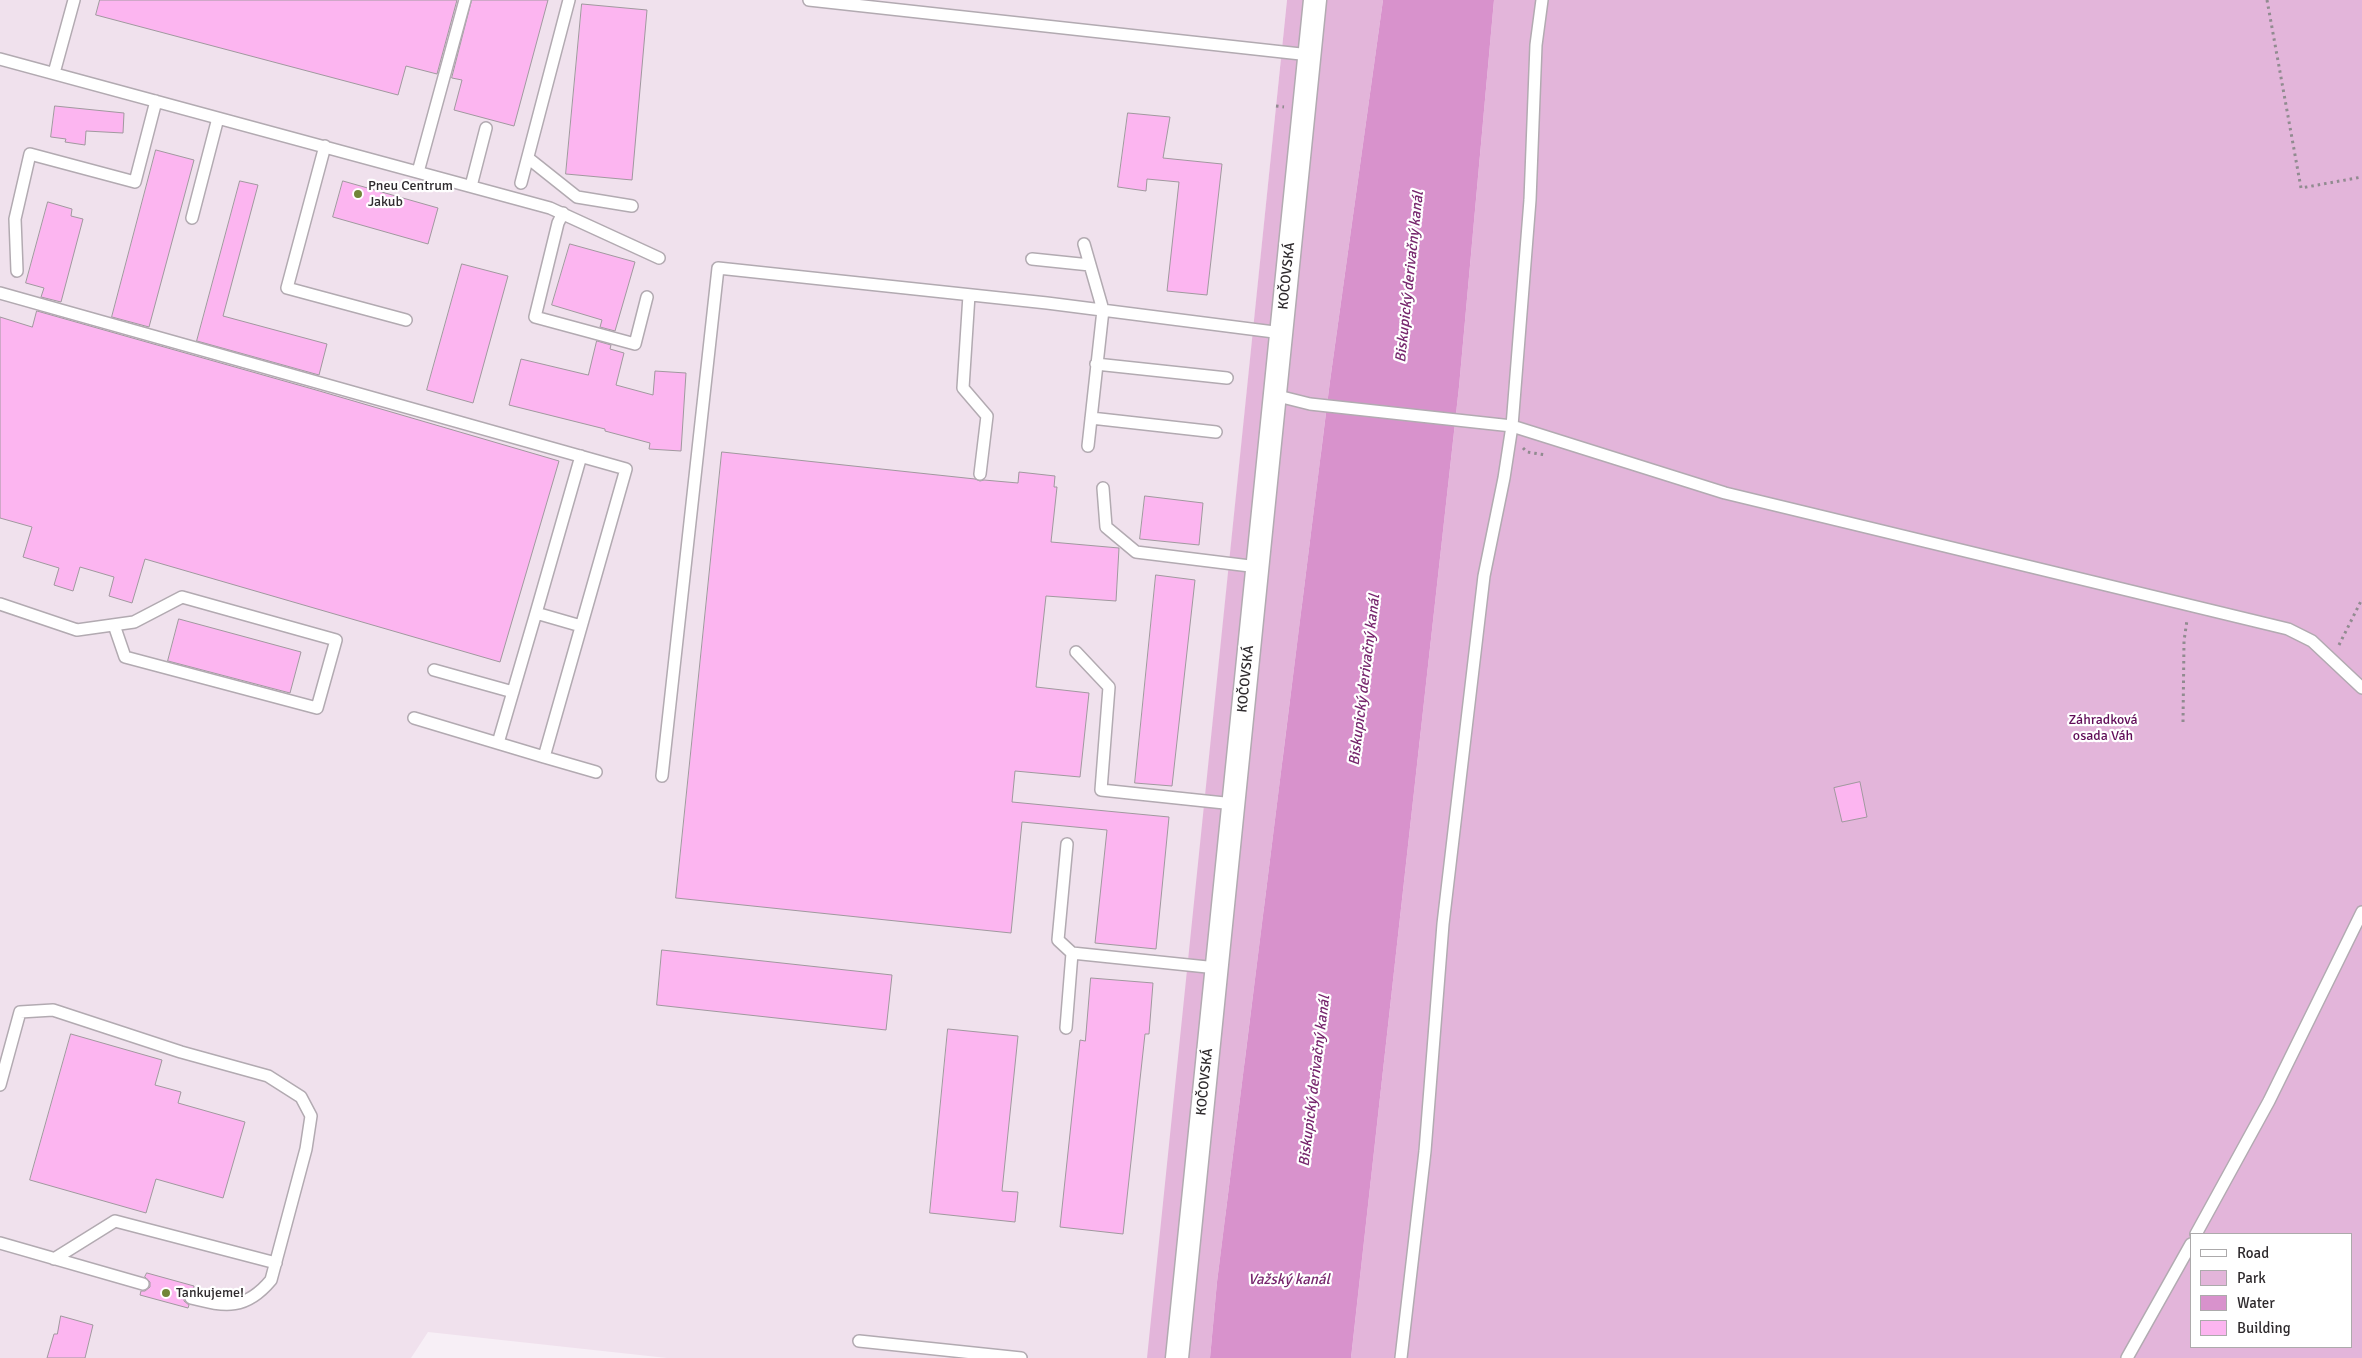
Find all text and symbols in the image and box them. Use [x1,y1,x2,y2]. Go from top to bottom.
place label: Pneu Centrum Jakub [368,178,453,210]
marker: Pneu Centrum Jakub [352,188,364,200]
water label: Biskupický derivačný kanál [1392,190,1428,364]
street label: KOČOVSKÁ [1275,242,1299,310]
water label: Biskupický derivačný kanál [1346,593,1384,767]
street label: KOČOVSKÁ [1234,645,1258,713]
park label: Záhradková osada Váh [2068,712,2138,744]
water label: Biskupický derivačný kanál [1296,994,1334,1168]
street label: KOČOVSKÁ [1193,1048,1217,1116]
legend [2190,1233,2352,1348]
text: Road [2237,1244,2269,1262]
text: Park [2237,1269,2266,1287]
water label: Važský kanál [1248,1271,1330,1289]
place label: Tankujeme! [176,1285,244,1301]
marker: Tankujeme! [160,1287,172,1299]
text: Water [2237,1294,2275,1312]
text: Building [2237,1319,2291,1337]

